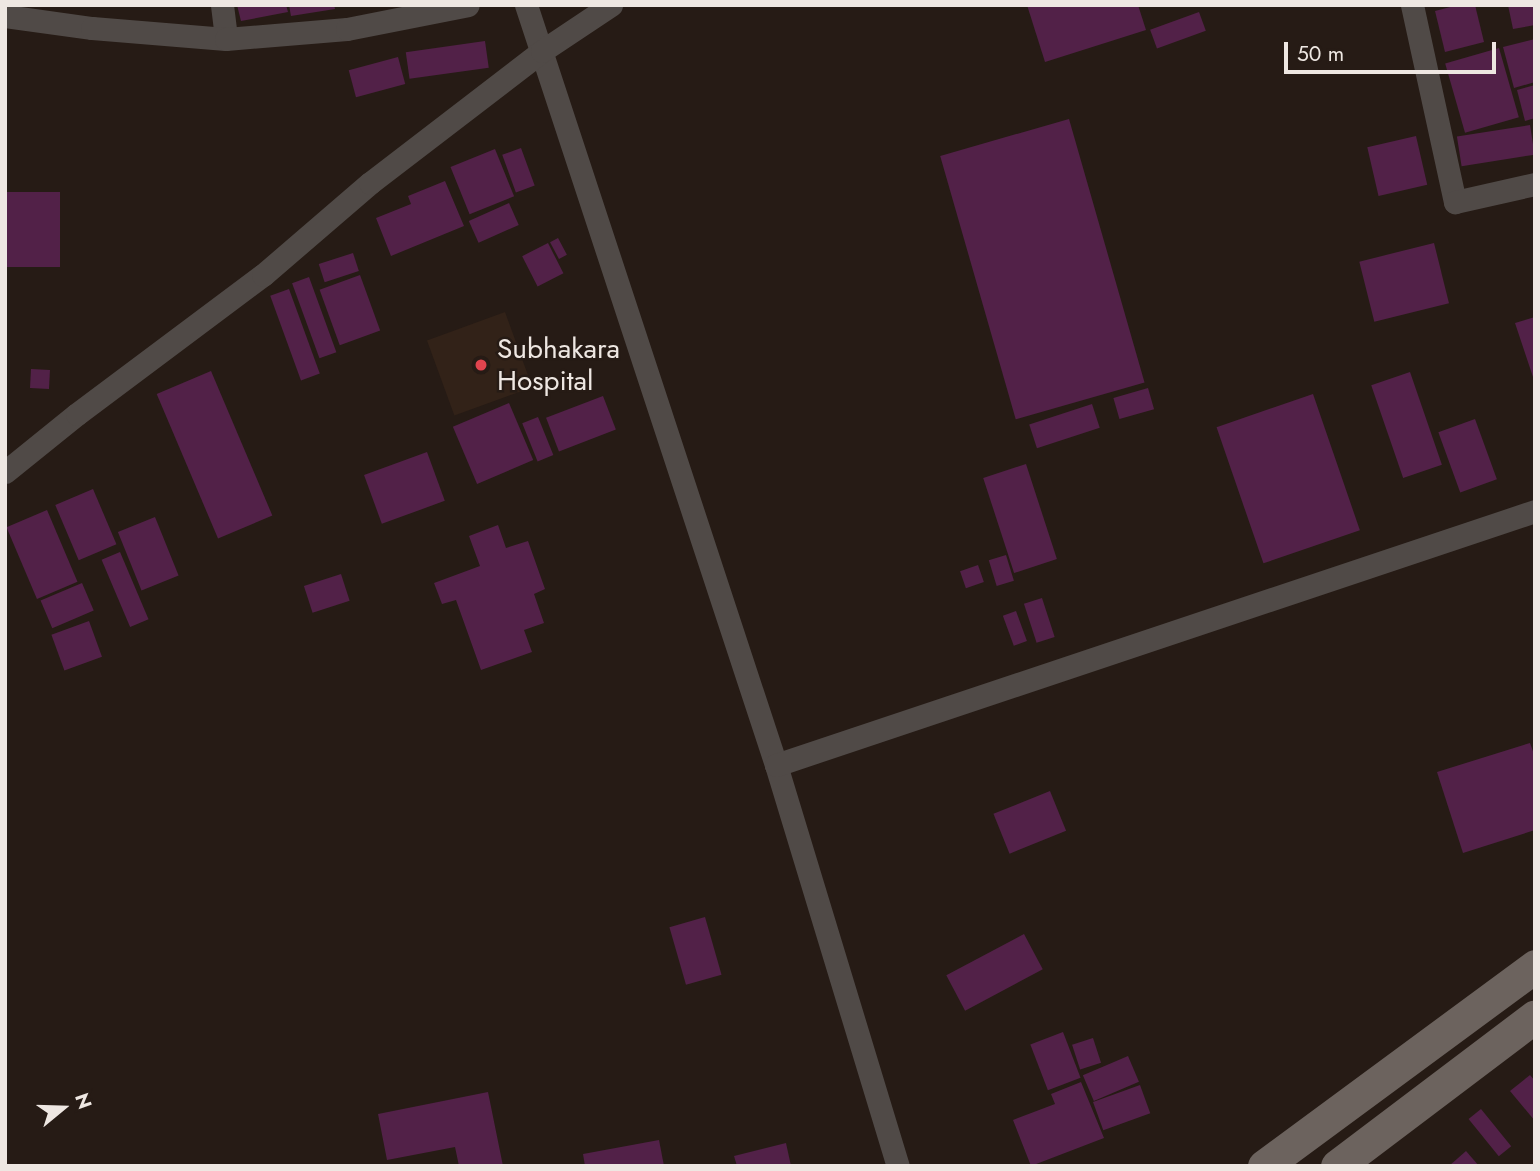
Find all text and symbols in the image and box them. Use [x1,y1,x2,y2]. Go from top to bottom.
scale bar [1288,28,1500,72]
text: 50 m [1297,39,1344,69]
place label: Subhakara Hospital [497,332,620,398]
marker: Subhakara Hospital [471,355,491,375]
north arrow [28,1073,98,1143]
text: N [68,1089,99,1113]

